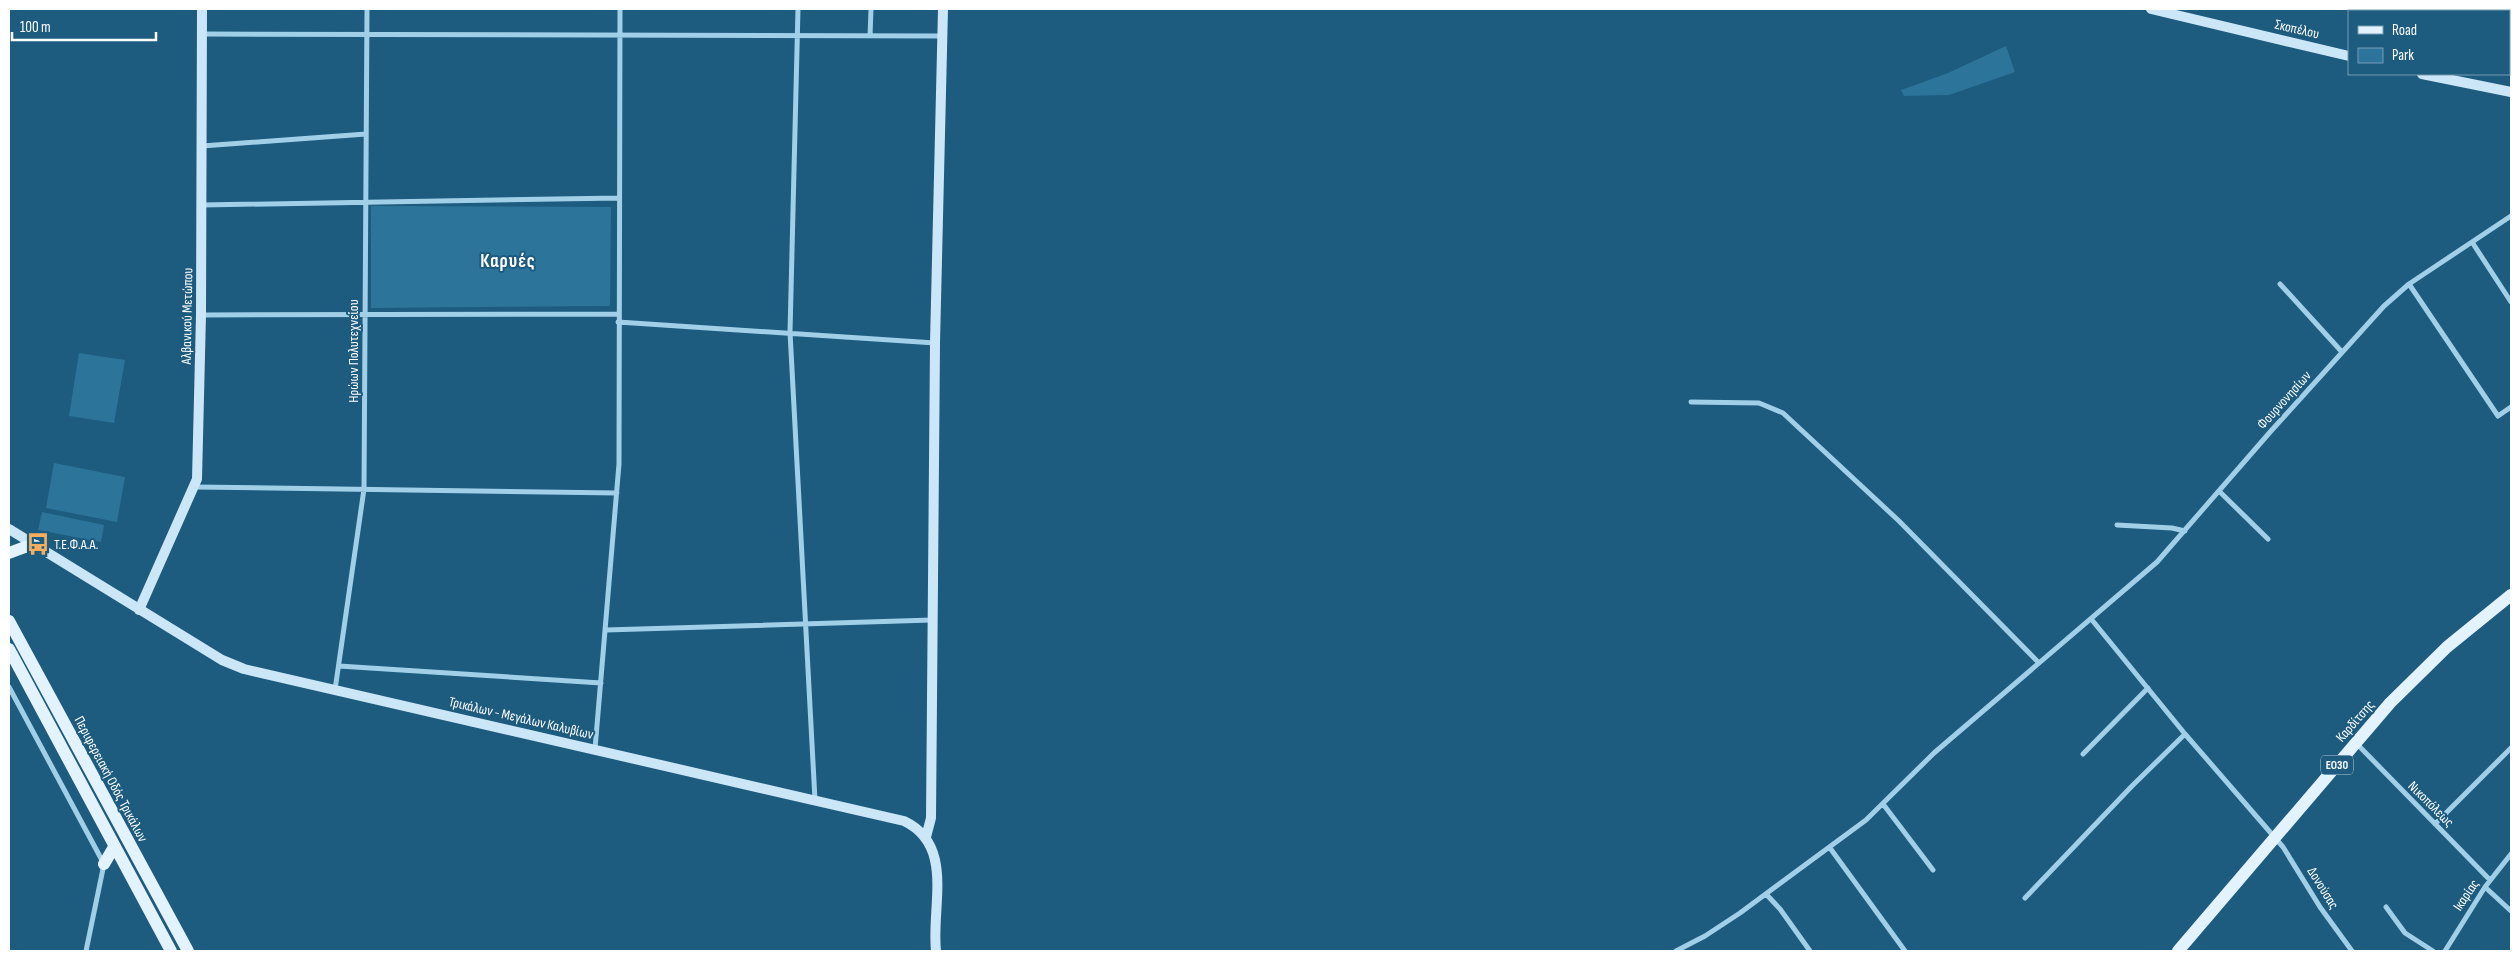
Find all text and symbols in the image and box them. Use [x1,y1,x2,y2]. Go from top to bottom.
scale bar [12,10,156,42]
legend [2348,10,2510,75]
street label: Σκοπέλου [2273,16,2321,42]
text: 100 m [20,18,51,37]
text: Road [2392,21,2417,40]
text: Park [2392,46,2414,65]
district label: Καρυές [480,250,536,273]
street label: Αλβανικού Μετώπου [178,267,196,365]
street label: Ηρώων Πολυτεχνείου [345,299,362,403]
street label: Φουρνονησίων [2253,367,2315,433]
bus stop icon: Τ.Ε.Φ.Α.Α. [25,531,51,557]
place label: Τ.Ε.Φ.Α.Α. [54,536,98,553]
street label: Τρικάλων - Μεγάλων Καλυβίων [447,693,595,743]
street label: Καρδίτσης [2332,697,2378,745]
street label: Περιφερειακή Οδός Τρικάλων [71,713,152,845]
road number: ΕΟ30 [2321,756,2353,774]
street label: Νικοπόλεως [2404,777,2458,831]
street label: Δονούσας [2303,864,2343,912]
street label: Ικαρίας [2449,876,2483,914]

